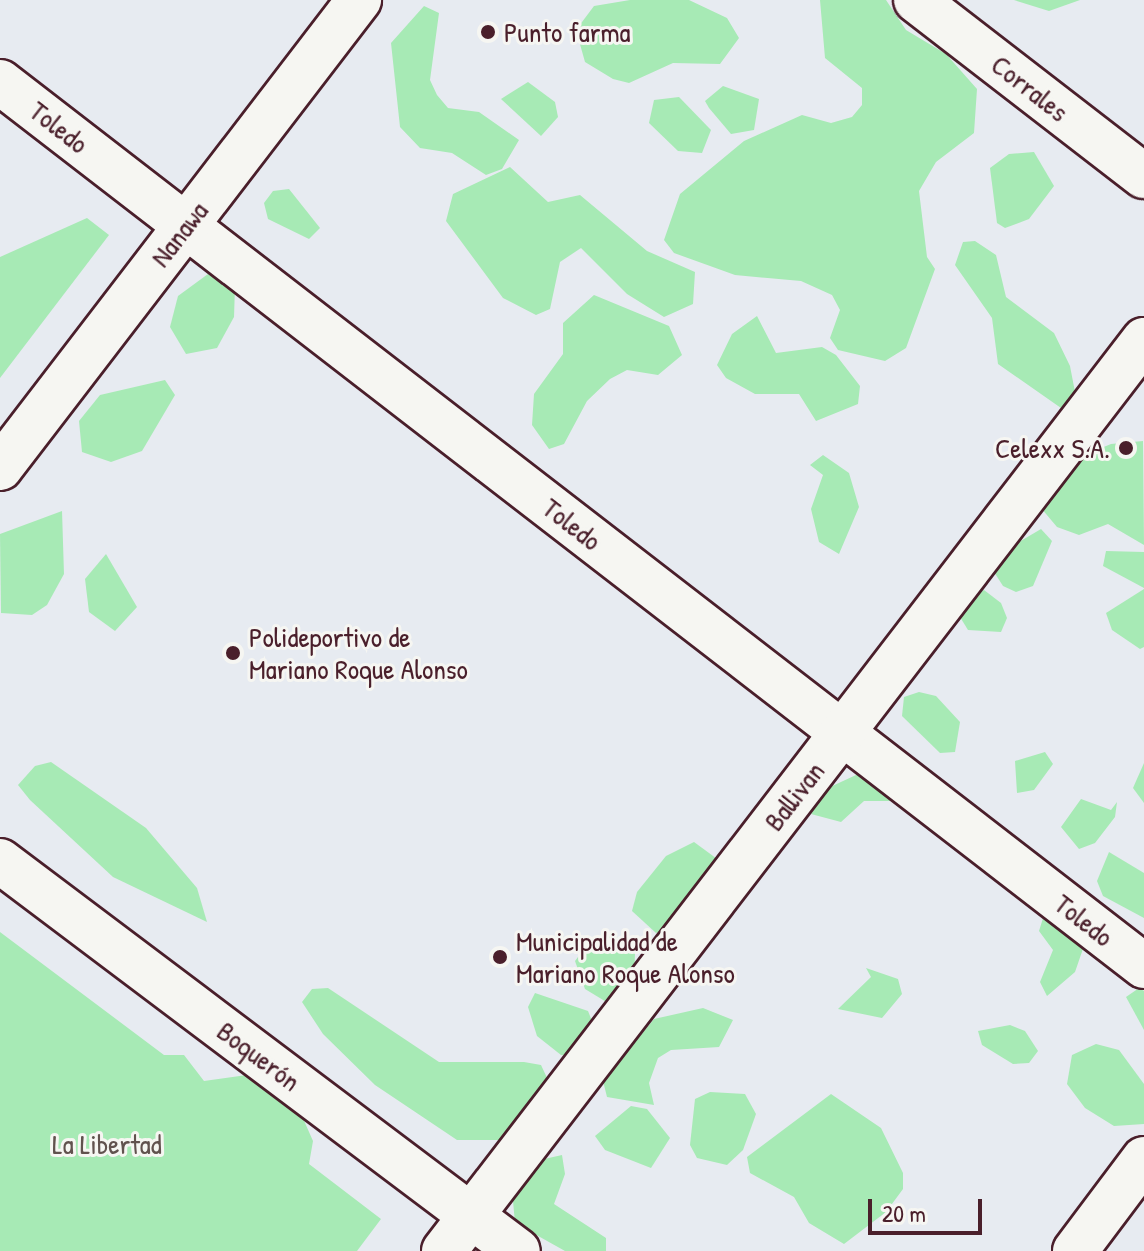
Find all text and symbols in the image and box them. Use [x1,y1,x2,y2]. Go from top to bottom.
place label: Punto farma [504,15,631,49]
marker: Punto farma [479,23,497,41]
street label: Corrales [985,48,1075,128]
street label: Toledo [23,94,95,160]
street label: Nanawa [143,195,215,273]
place label: Celexx S.A. [995,431,1110,465]
marker: Celexx S.A. [1117,439,1135,457]
street label: Toledo [536,491,608,557]
place label: Polideportivo de Mariano Roque Alonso [249,620,468,686]
marker: Polideportivo de Mariano Roque Alonso [224,644,242,662]
street label: Ballivan [757,755,831,837]
street label: Toledo [1048,887,1120,953]
place label: Municipalidad de Mariano Roque Alonso [516,924,735,990]
marker: Municipalidad de Mariano Roque Alonso [491,948,509,966]
street label: Boquerón [211,1014,307,1098]
park label: La Libertad [52,1127,162,1161]
scale bar [872,1183,986,1233]
text: 20 m [882,1197,926,1229]

